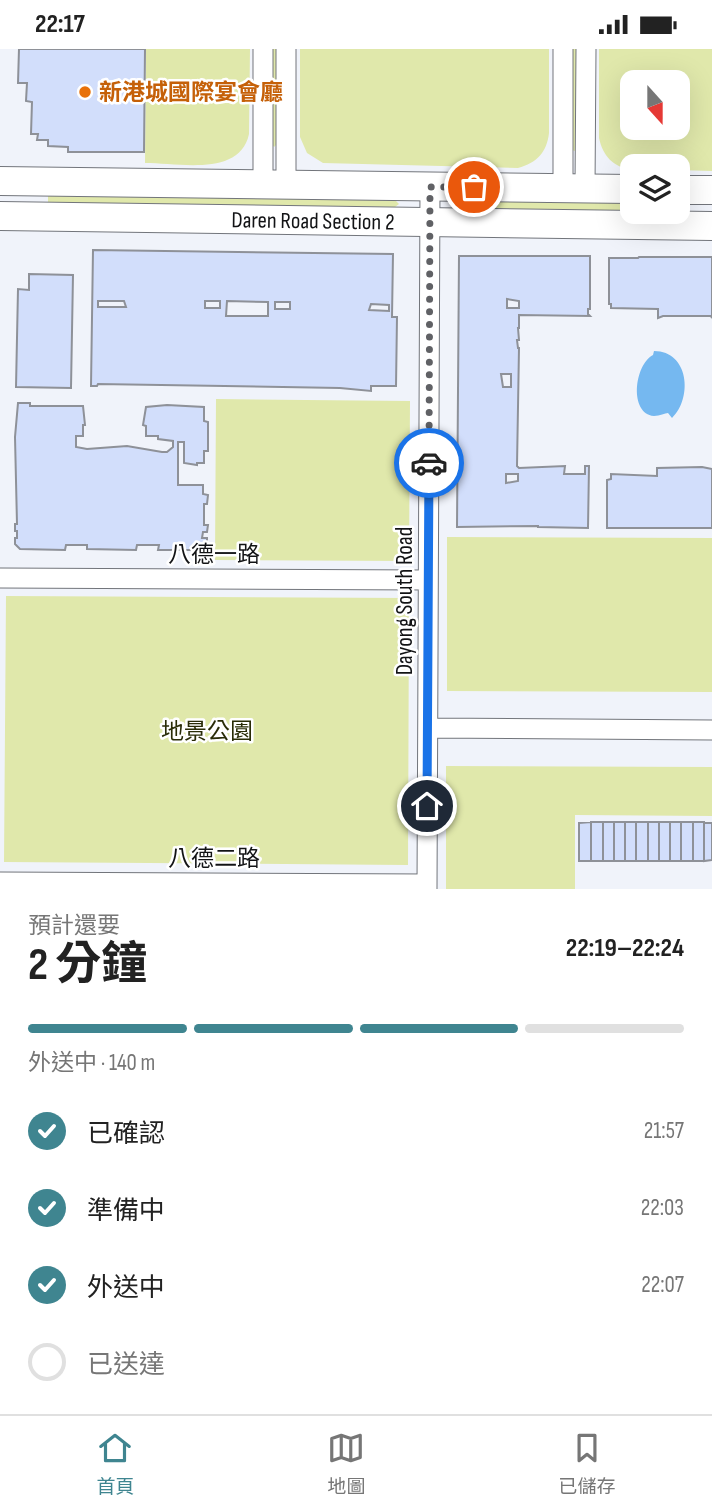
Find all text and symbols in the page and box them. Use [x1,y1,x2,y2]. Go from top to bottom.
text: 22:17 [35,9,85,40]
north arrow [620,70,690,140]
map controls [620,70,690,224]
place label: 新港城國際宴會廳 [99,79,283,107]
marker: 新港城國際宴會廳 [77,84,93,100]
button: layers [620,154,690,224]
pin [444,157,504,217]
icon: bag [455,168,493,206]
street label: Daren Road Section 2 [231,206,395,237]
courier [394,428,464,498]
icon: car [410,444,448,482]
street label: Dayong South Road [391,527,419,675]
street label: 八德一路 [168,541,260,569]
park label: 地景公園 [161,718,253,746]
pin [397,776,457,836]
icon: home [408,787,446,825]
street label: 八德二路 [168,845,260,873]
text: 預計還要 [28,912,120,940]
text: 22:19–22:24 [566,933,684,964]
text: 2 分鐘 [28,938,147,993]
text: 外送中 · 140 m [28,1049,155,1077]
icon: check [28,1112,66,1150]
text: 21:57 [644,1117,684,1145]
text: 已確認 [87,1119,165,1150]
icon: check [28,1189,66,1227]
text: 22:03 [641,1194,684,1222]
text: 準備中 [87,1196,165,1227]
icon: check [28,1266,66,1304]
text: 22:07 [641,1271,684,1299]
text: 外送中 [87,1273,165,1304]
text: 已送達 [87,1350,165,1381]
tab: 首頁 [96,1429,135,1499]
tab: 地圖 [327,1429,366,1499]
tab: 已儲存 [558,1429,616,1499]

